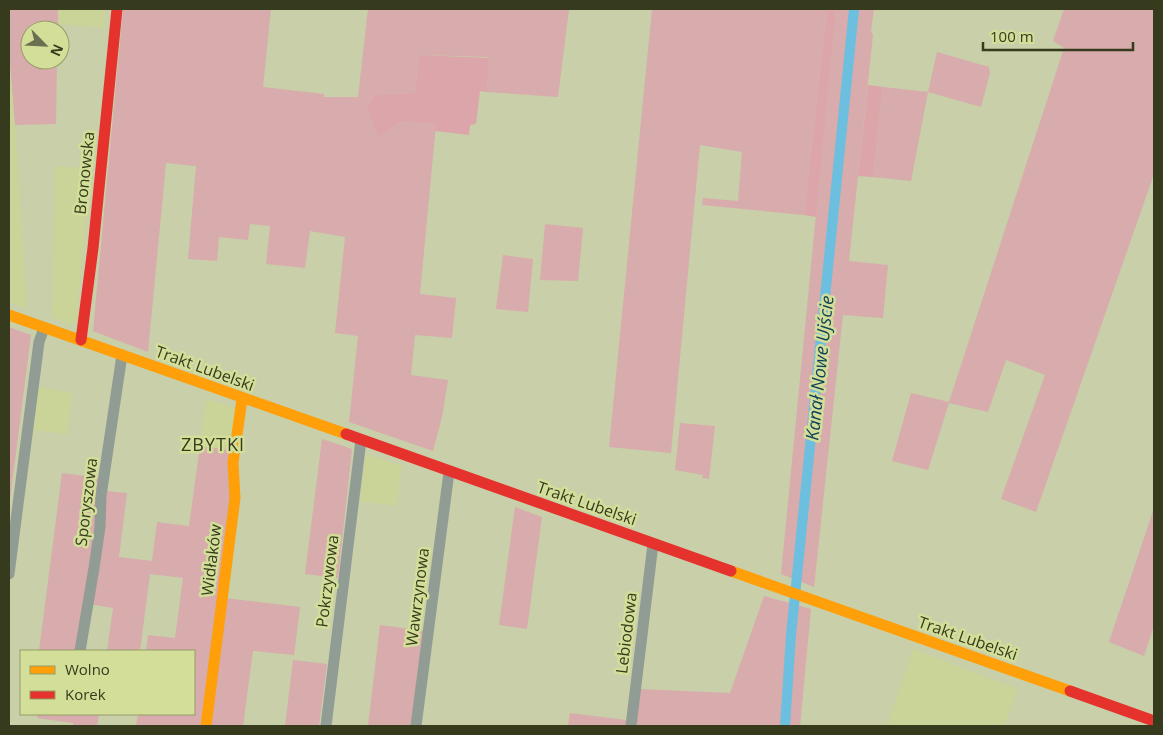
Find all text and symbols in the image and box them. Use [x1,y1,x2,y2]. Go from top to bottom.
north arrow [20,20,70,70]
scale bar [983,20,1133,52]
text: 100 m [990,26,1034,46]
text: N [46,41,68,60]
street label: Bronowska [69,130,99,216]
water label: Kanał Nowe Ujście [799,294,839,442]
street label: Trakt Lubelski [153,340,257,396]
district label: ZBYTKI [181,432,245,456]
street label: Sporyszowa [70,457,102,547]
street label: Trakt Lubelski [534,476,640,530]
street label: Widłaków [196,522,226,597]
street label: Pokrzywowa [310,533,344,629]
street label: Wawrzynowa [400,547,434,647]
street label: Lebiodowa [610,591,642,675]
street label: Trakt Lubelski [915,611,1021,665]
legend [20,650,195,715]
text: Wolno [65,659,110,679]
text: Korek [65,684,106,704]

